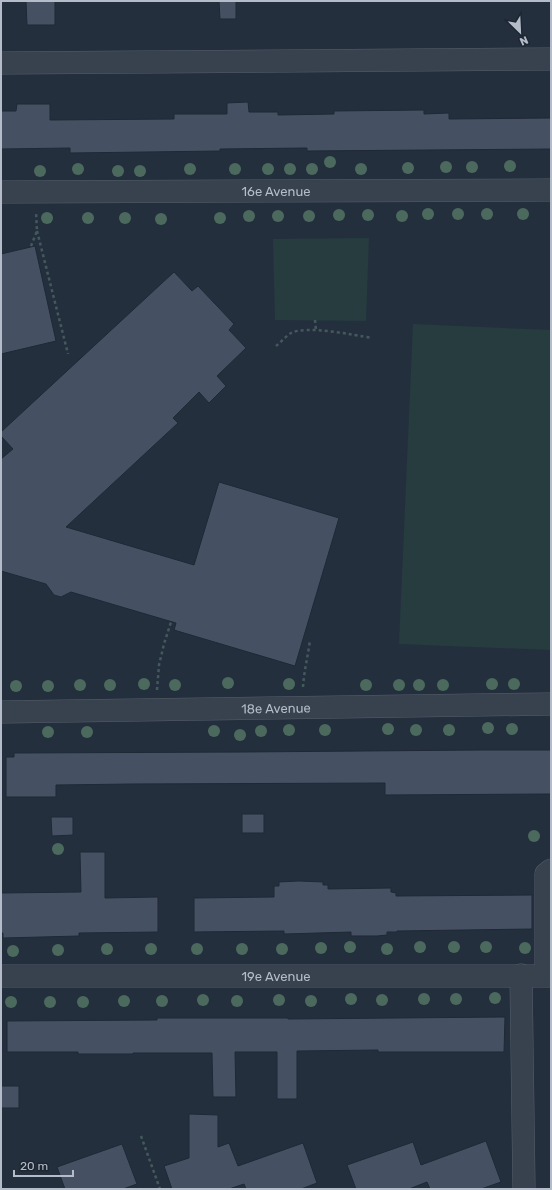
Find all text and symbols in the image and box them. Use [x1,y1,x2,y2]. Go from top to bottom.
north arrow [500,12,540,52]
text: N [518,33,530,48]
street label: 16e Avenue [241,184,311,199]
street label: 18e Avenue [241,700,311,717]
street label: 19e Avenue [242,969,310,984]
scale bar [14,1152,73,1178]
text: 20 m [20,1159,48,1173]

